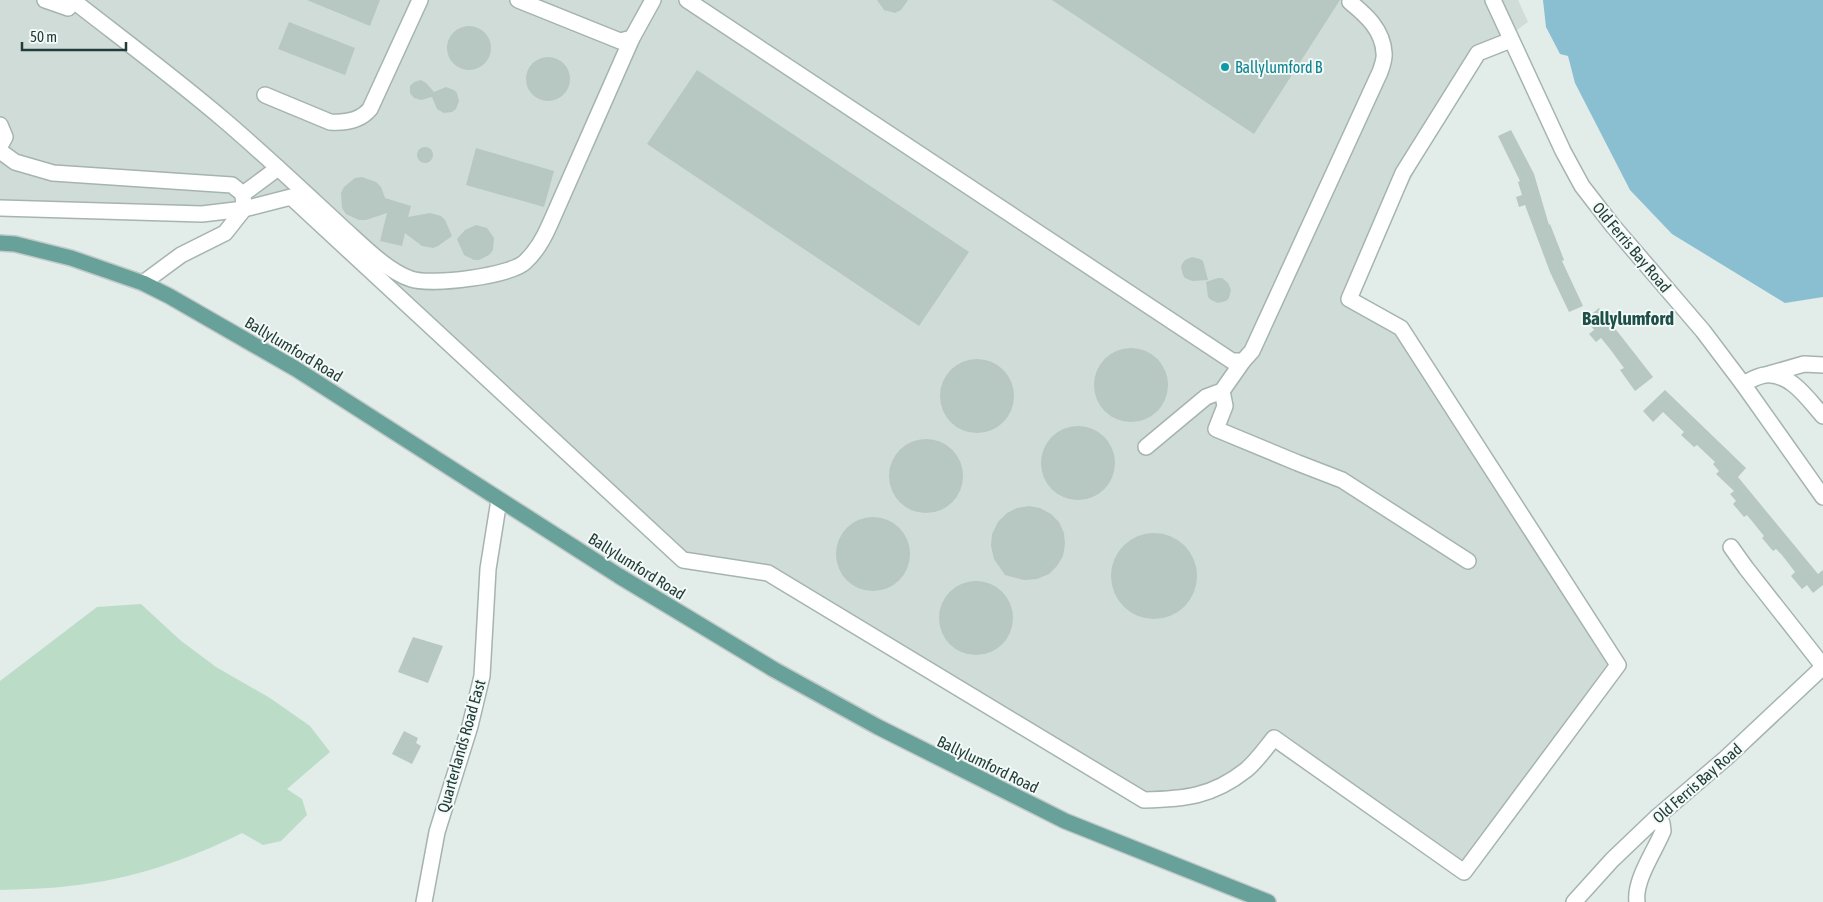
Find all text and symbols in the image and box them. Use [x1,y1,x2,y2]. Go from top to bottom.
scale bar [22,20,126,52]
text: 50 m [30,28,57,45]
place label: Ballylumford B [1235,58,1323,77]
marker: Ballylumford B [1219,61,1231,73]
street label: Old Ferris Bay Road [1588,198,1675,296]
district label: Ballylumford [1582,307,1674,329]
street label: Ballylumford Road [242,313,346,386]
street label: Ballylumford Road [585,529,689,604]
street label: Quarterlands Road East [433,677,489,815]
street label: Ballylumford Road [934,732,1042,797]
street label: Old Ferris Bay Road [1649,739,1746,827]

